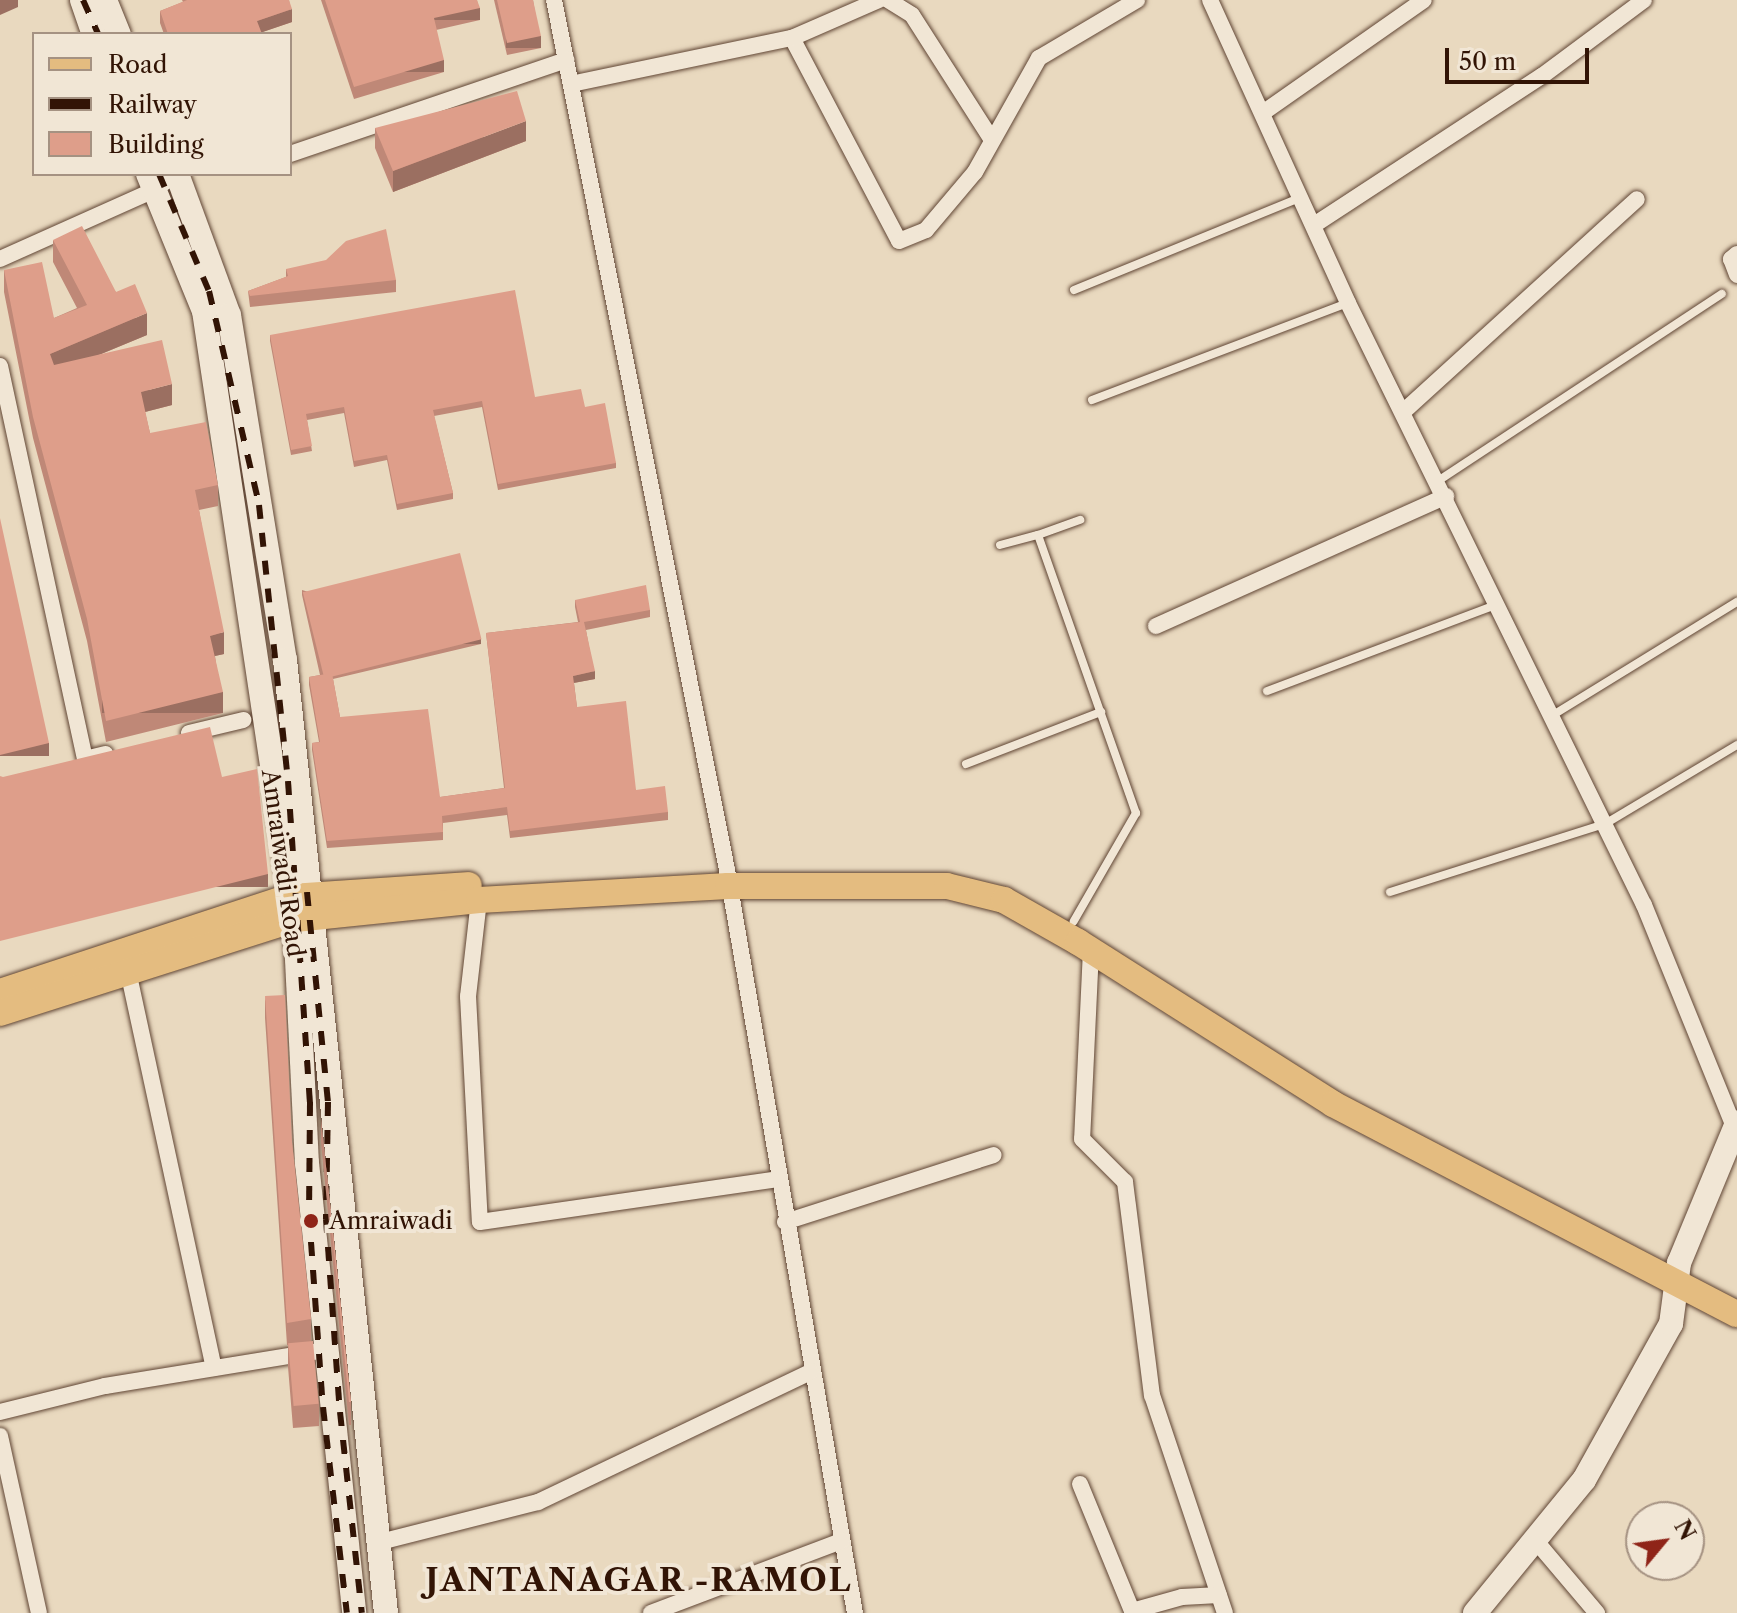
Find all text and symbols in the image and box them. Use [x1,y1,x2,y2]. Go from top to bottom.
legend [32,32,292,176]
scale bar [1449,32,1593,82]
text: 50 m [1459,47,1516,76]
text: Road [108,50,167,79]
text: Railway [108,90,197,119]
text: Building [108,130,204,159]
street label: Amraiwadi Road [256,767,310,959]
place label: Amraiwadi [329,1207,453,1235]
marker: Amraiwadi [300,1210,322,1232]
north arrow [1625,1501,1705,1581]
text: N [1668,1515,1701,1545]
district label: JANTANAGAR -RAMOL [425,1561,853,1599]

